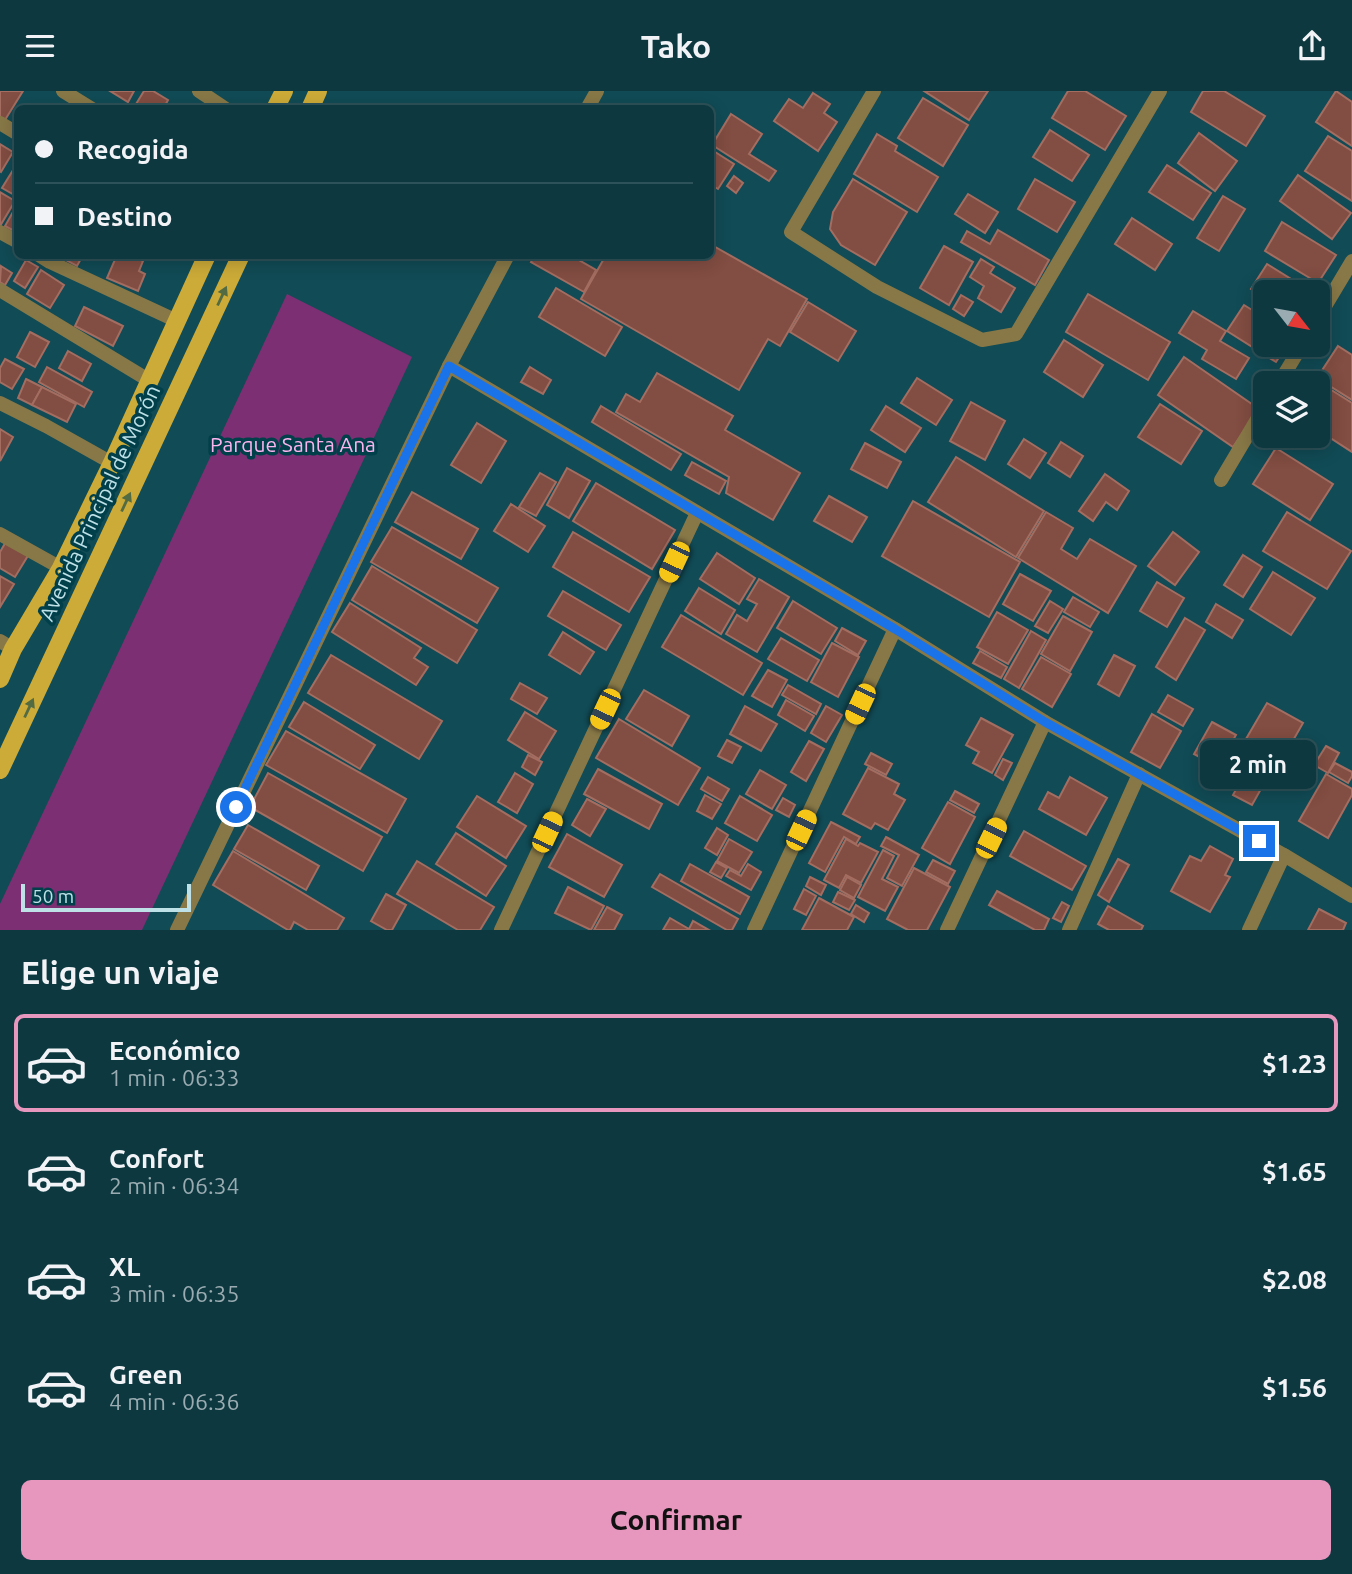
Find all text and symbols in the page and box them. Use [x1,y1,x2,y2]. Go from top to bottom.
icon: menu [21,27,59,65]
icon: share [1293,27,1331,65]
text: Tako [641,28,711,64]
text: Recogida [77,135,189,164]
text: Destino [77,202,173,231]
north arrow [1253,280,1330,357]
map controls [1253,280,1330,448]
one-way arrow [216,286,228,306]
button: layers [1253,371,1330,448]
street label: Avenida Principal de Morón [34,381,164,624]
park label: Parque Santa Ana [210,432,376,456]
one-way arrow [120,492,131,512]
car [656,539,693,585]
car [842,681,879,727]
car [587,686,624,732]
one-way arrow [23,698,35,718]
callout: 2 min [1201,739,1317,789]
text: 2 min [1229,752,1287,777]
route start [220,791,252,823]
car [783,807,820,853]
car [529,809,566,855]
car [973,815,1010,861]
route end [1243,825,1275,857]
scale bar [21,881,191,913]
text: 50 m [32,885,74,907]
text: Elige un viaje [21,954,220,990]
icon: car [25,1032,88,1095]
text: Económico [109,1036,241,1065]
text: $1.23 [1262,1049,1327,1078]
text: 1 min · 06:33 [109,1065,240,1090]
icon: car [25,1140,88,1203]
text: Confort [109,1144,204,1173]
text: $1.65 [1262,1157,1327,1186]
text: 2 min · 06:34 [109,1173,240,1198]
icon: car [25,1248,88,1311]
text: XL [109,1252,140,1281]
text: $2.08 [1262,1265,1327,1294]
text: 3 min · 06:35 [109,1281,240,1306]
icon: car [25,1356,88,1419]
text: Green [109,1360,183,1389]
text: $1.56 [1262,1373,1327,1402]
text: 4 min · 06:36 [109,1389,240,1414]
button: Confirmar [21,1480,1331,1560]

